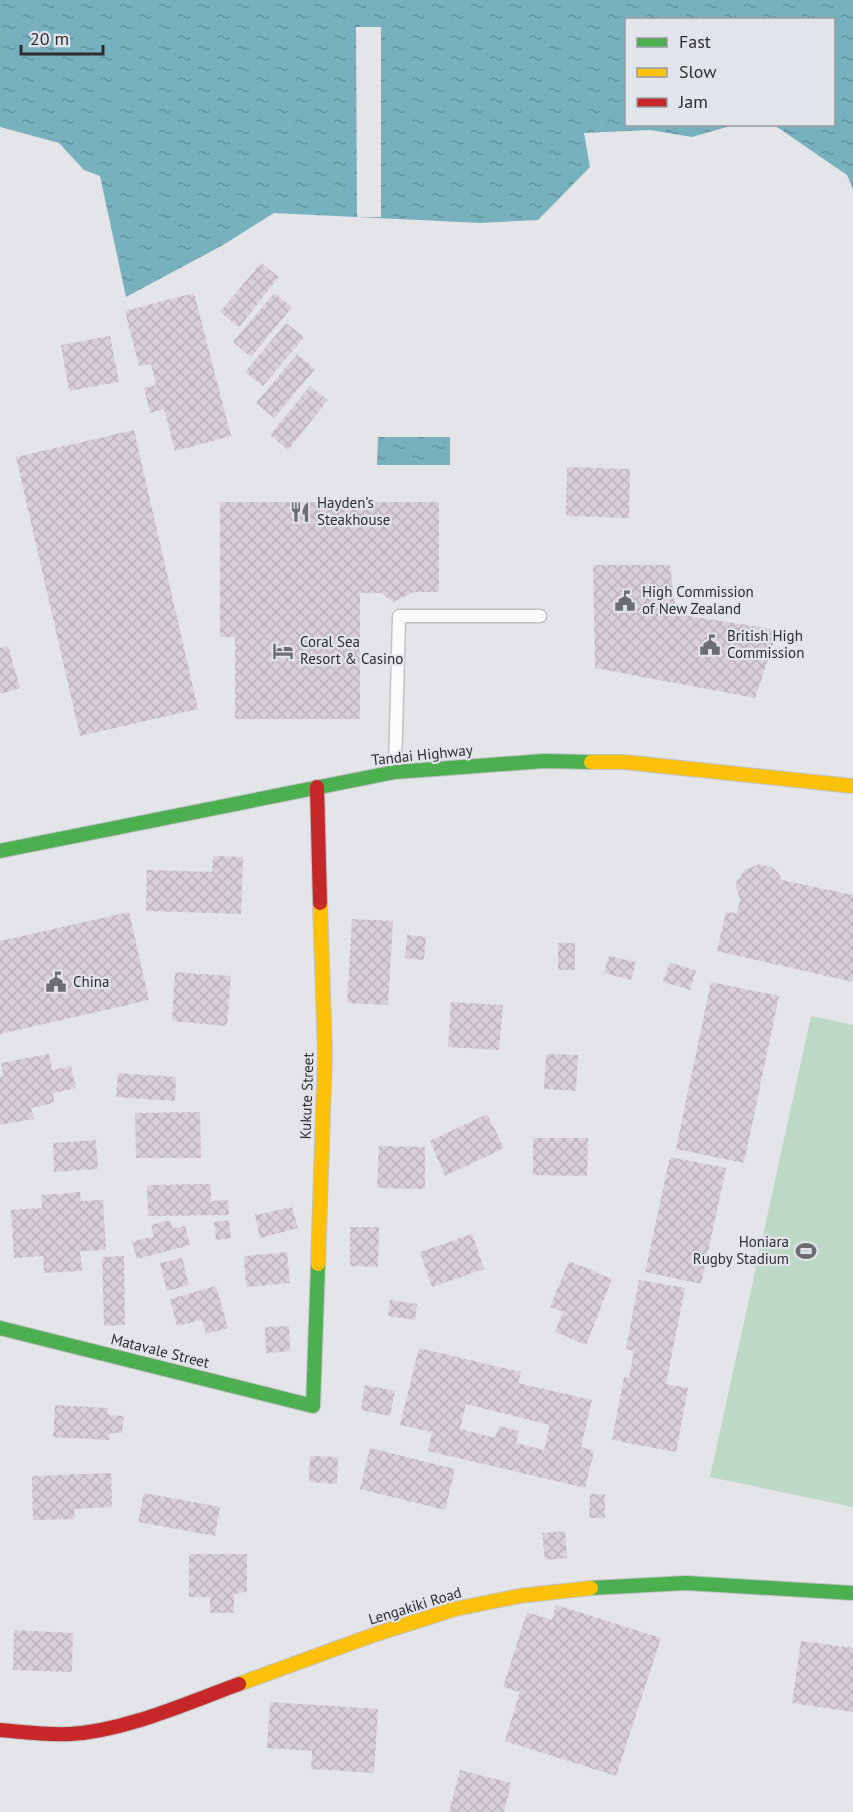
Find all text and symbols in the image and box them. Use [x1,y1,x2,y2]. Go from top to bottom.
scale bar [21,18,104,56]
legend [625,18,835,126]
text: 20 m [30,27,69,50]
text: Fast [679,30,711,53]
text: Slow [679,60,717,83]
text: Jam [678,90,708,113]
place label: Hayden’s Steakhouse [317,493,390,529]
restaurant icon: Hayden’s Steakhouse [288,500,312,524]
place label: High Commission of New Zealand [642,582,754,618]
public building icon: High Commission of New Zealand [613,589,637,613]
place label: British High Commission [727,626,804,662]
place label: Coral Sea Resort & Casino [300,632,403,668]
public building icon: British High Commission [698,633,722,657]
hotel icon: Coral Sea Resort & Casino [271,639,295,663]
street label: Tandai Highway [370,740,474,769]
public building icon: China [44,970,68,994]
place label: China [73,972,109,991]
street label: Kukute Street [295,1052,318,1140]
place label: Honiara Rugby Stadium [693,1232,789,1268]
sports icon: Honiara Rugby Stadium [794,1239,818,1263]
street label: Matavale Street [109,1329,211,1372]
street label: Lengakiki Road [366,1582,464,1629]

